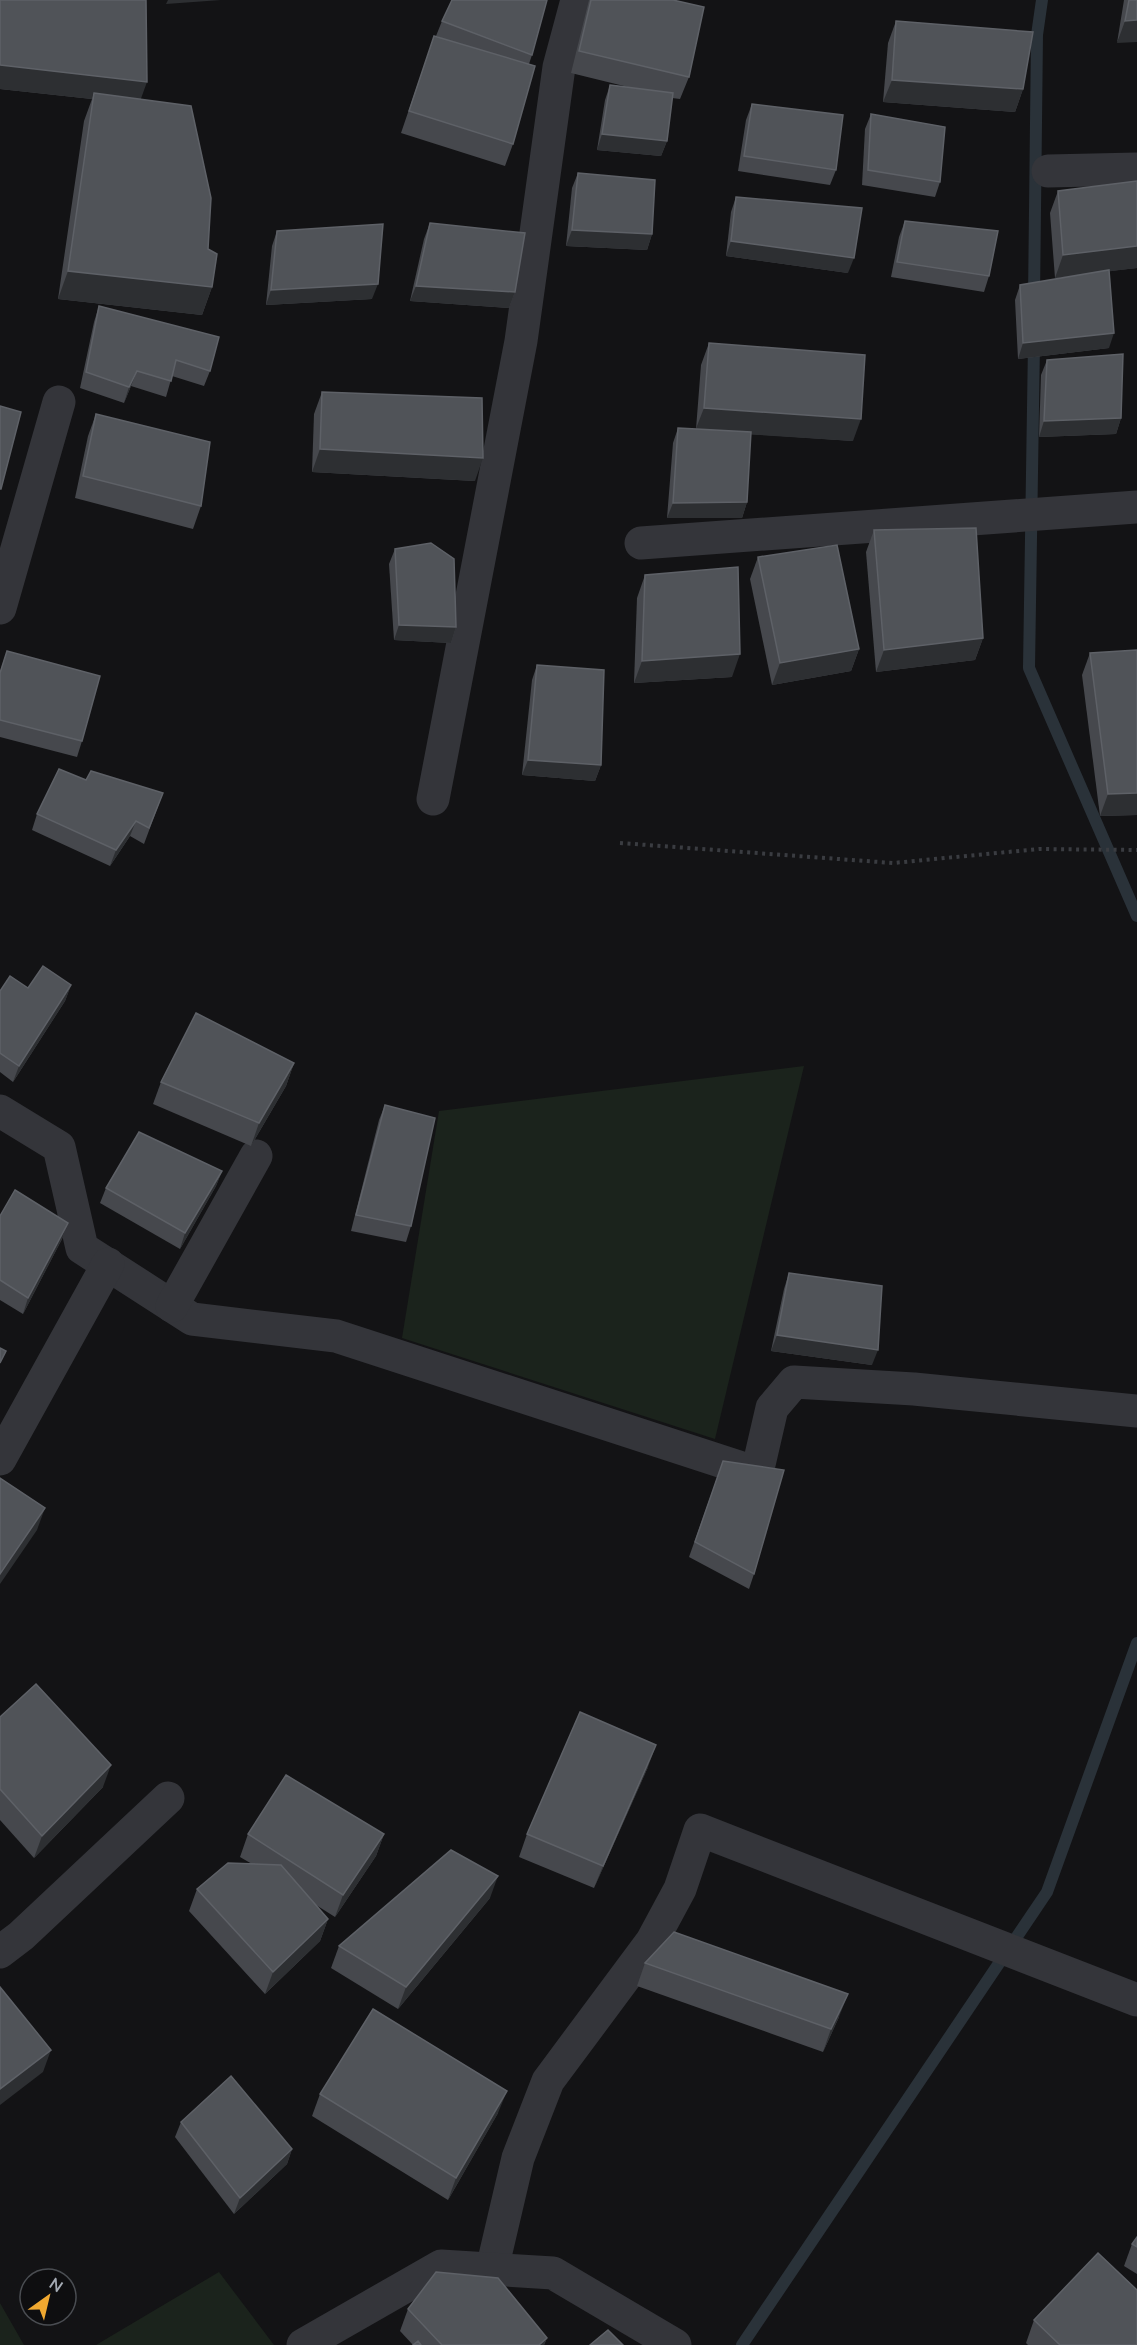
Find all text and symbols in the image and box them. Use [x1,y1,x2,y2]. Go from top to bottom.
north arrow [18,2267,78,2327]
text: N [46,2273,67,2296]

